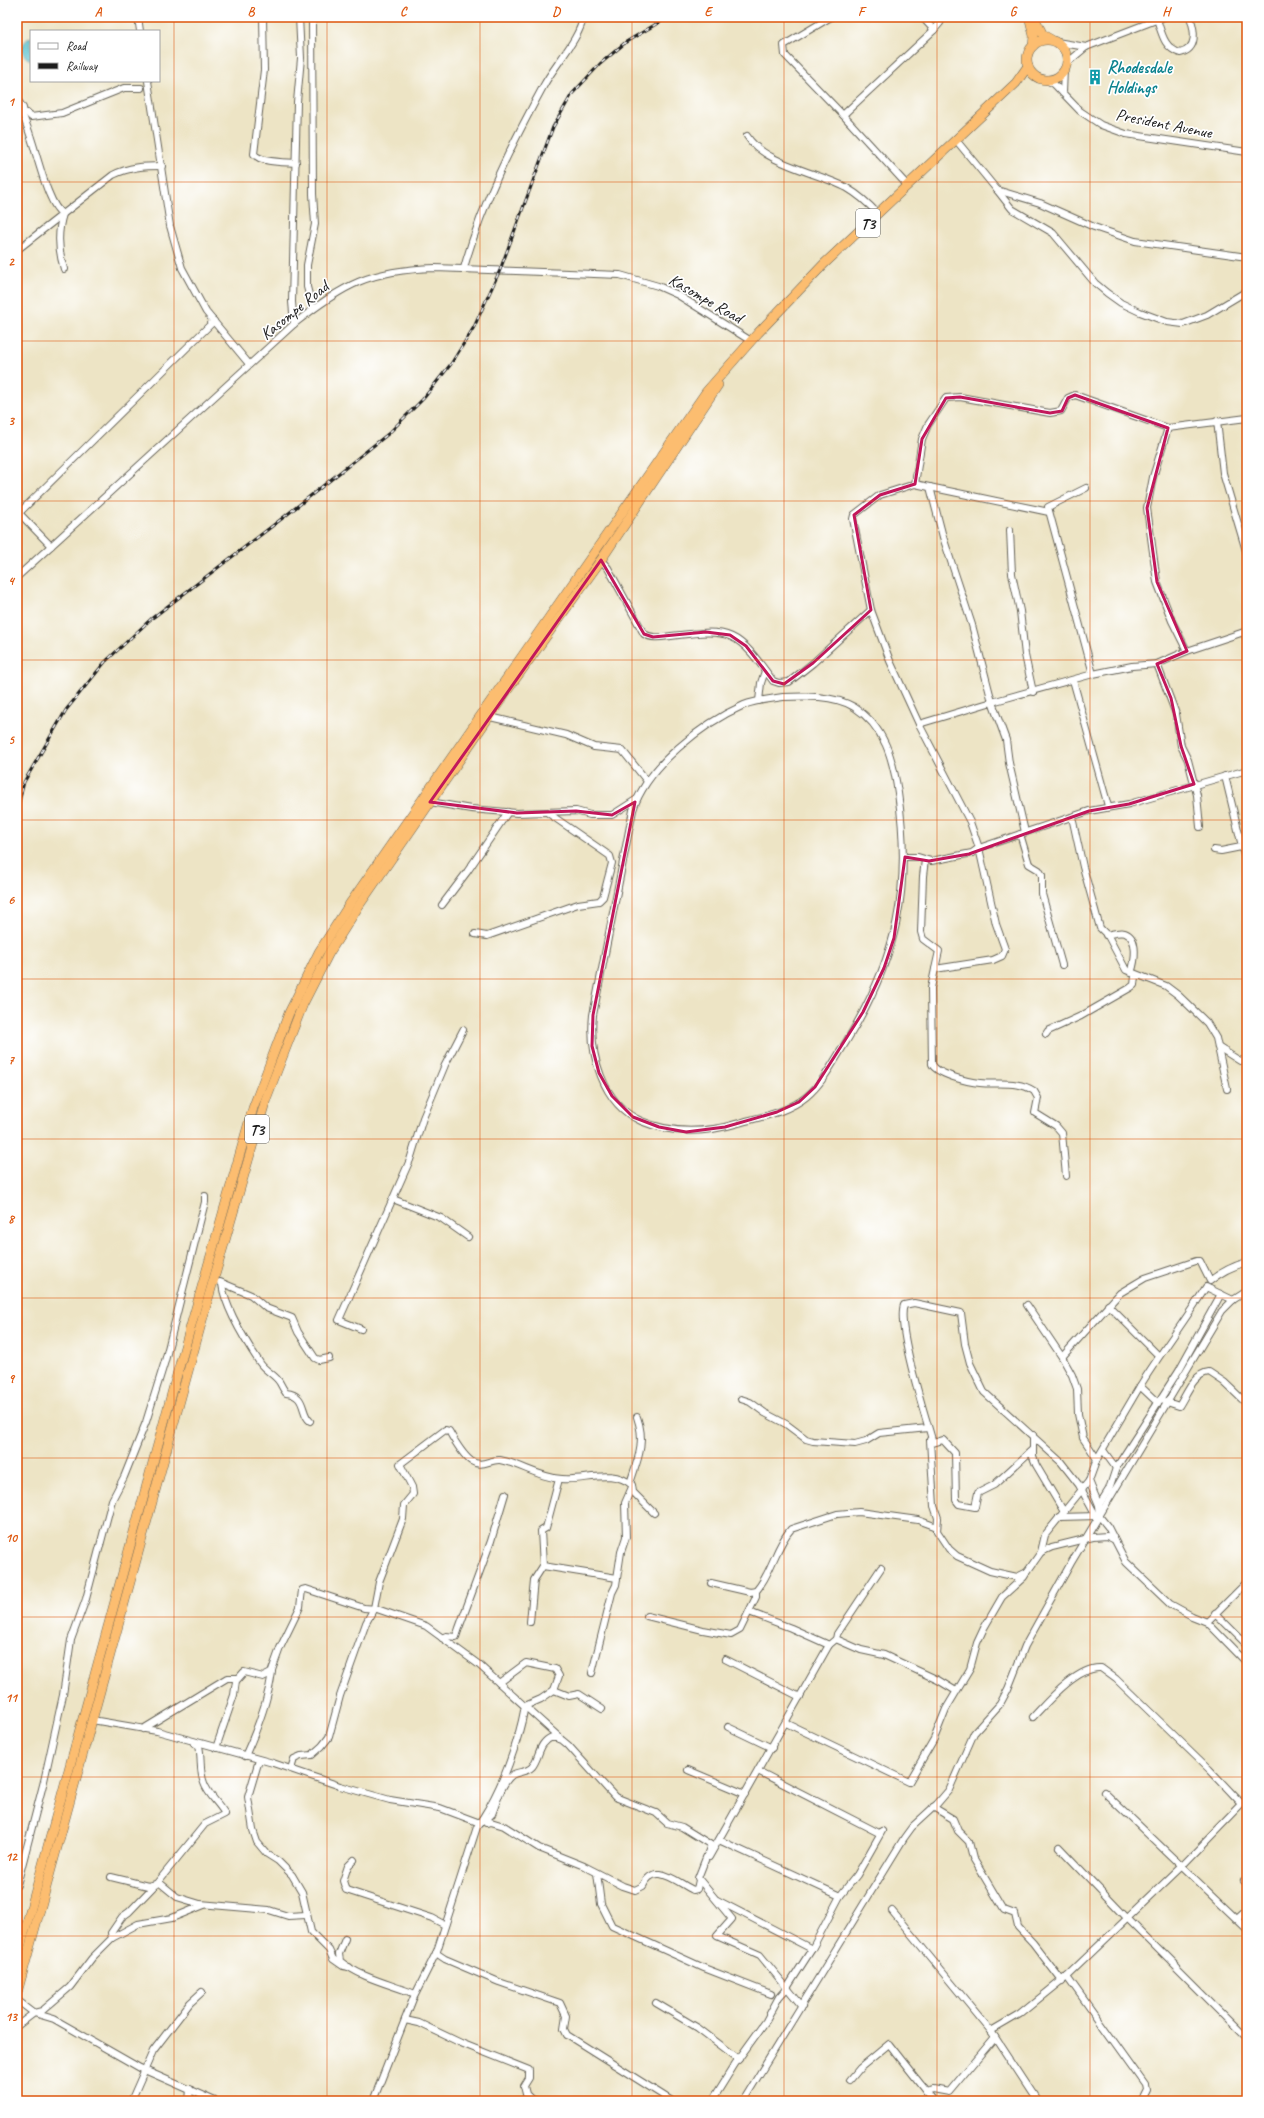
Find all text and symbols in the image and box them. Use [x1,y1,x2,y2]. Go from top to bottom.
text: A [95,4,103,20]
text: B [248,4,256,20]
text: C [400,4,408,20]
text: D [552,4,561,20]
text: E [705,4,714,20]
text: F [858,4,867,20]
text: G [1010,4,1018,20]
text: H [1162,4,1172,20]
legend [30,30,160,82]
text: Road [66,38,88,54]
place label: Rhodesdale Holdings [1107,57,1174,98]
text: Railway [66,58,98,74]
building icon: Rhodesdale Holdings [1086,68,1104,86]
text: 1 [8,94,16,110]
street label: President Avenue [1114,104,1215,143]
road number: T3 [856,209,880,237]
text: 2 [8,254,15,270]
street label: Kasompe Road [665,269,748,329]
street label: Kasompe Road [256,275,335,344]
text: 3 [8,413,15,429]
text: 4 [8,573,16,589]
text: 5 [8,732,15,748]
text: 6 [8,892,15,908]
text: 7 [8,1052,15,1068]
road number: T3 [245,1115,269,1143]
text: 8 [8,1211,16,1227]
text: 9 [8,1371,15,1387]
text: 10 [5,1530,18,1546]
text: 11 [5,1690,19,1706]
text: 12 [5,1849,18,1865]
text: 13 [5,2009,18,2025]

